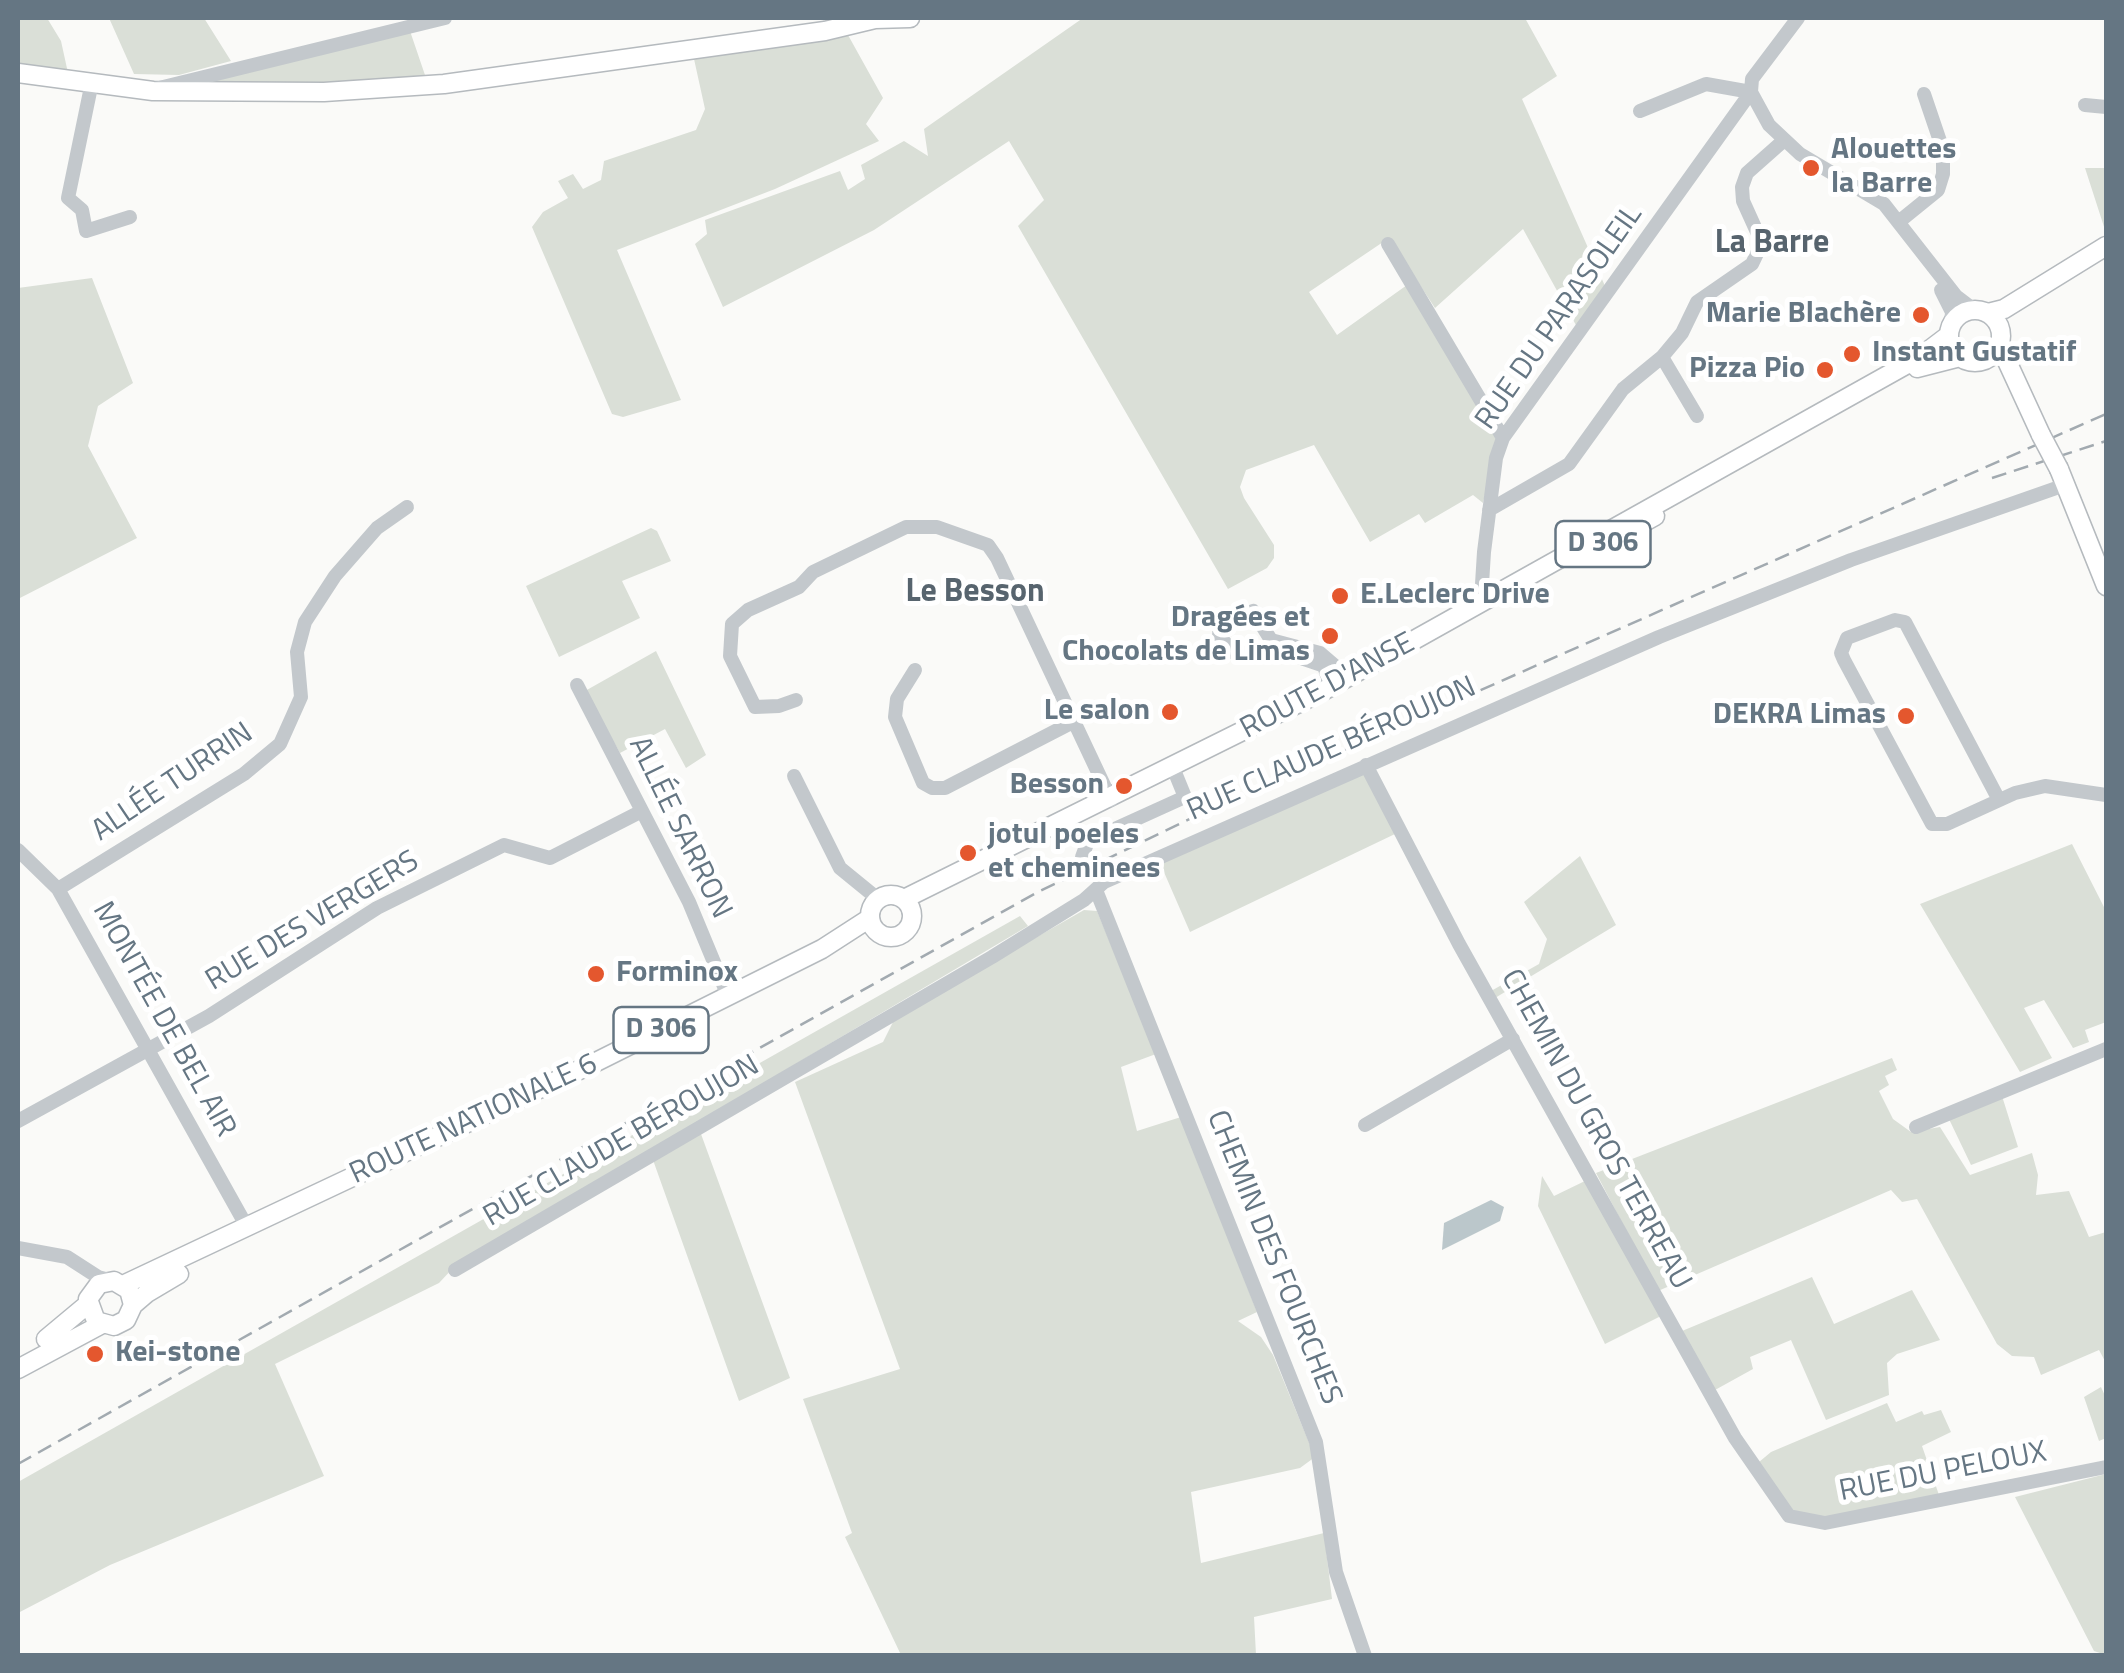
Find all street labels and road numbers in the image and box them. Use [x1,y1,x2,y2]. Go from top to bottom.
street label: RUE DU PARASOLEIL [1469,199,1651,437]
road number: D 306 [1556,521,1650,567]
street label: ROUTE D'ANSE [1235,626,1421,748]
street label: RUE CLAUDE BÉROUJON [1182,670,1482,830]
street label: ALLÉE TURRIN [86,716,260,850]
street label: ALLÉE SARRON [620,731,738,925]
street label: RUE DES VERGERS [200,844,426,1000]
street label: MONTÉE DE BEL AIR [83,896,243,1144]
street label: CHEMIN DU GROS TERREAU [1492,964,1698,1296]
road number: D 306 [614,1007,708,1053]
street label: ROUTE NATIONALE 6 [345,1047,603,1193]
street label: RUE CLAUDE BÉROUJON [478,1048,766,1236]
street label: CHEMIN DES FOURCHES [1198,1106,1348,1410]
street label: RUE DU PELOUX [1836,1435,2050,1511]

